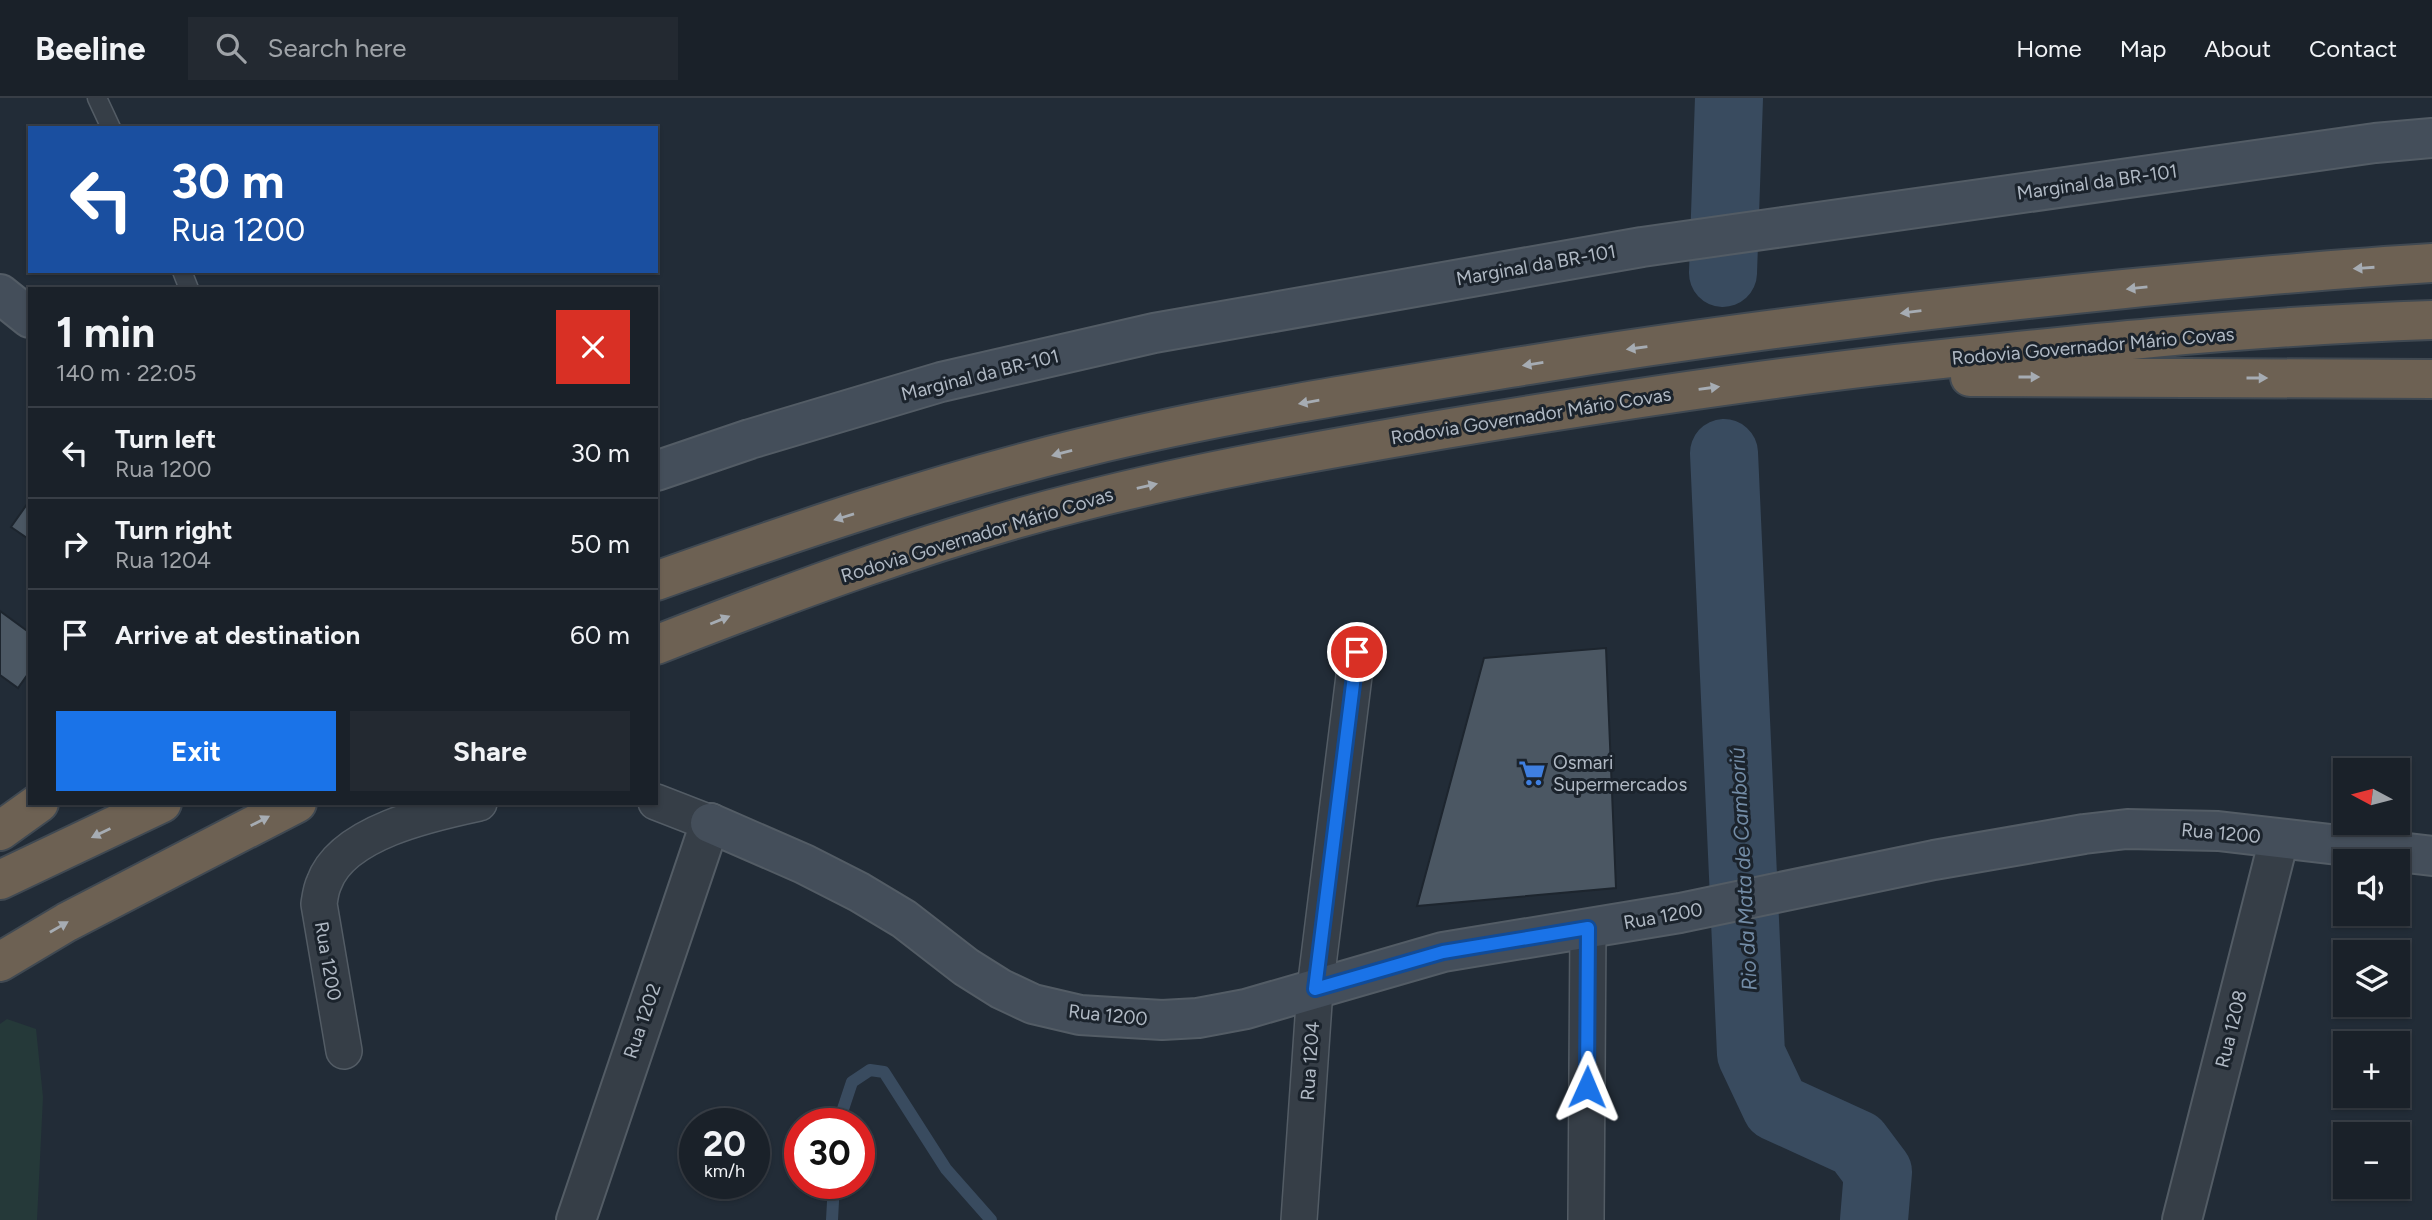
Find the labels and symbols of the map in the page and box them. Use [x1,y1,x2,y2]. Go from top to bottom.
street label: Marginal da BR-101 [2015,159,2179,205]
street label: Marginal da BR-101 [1454,240,1618,290]
one-way arrow [2353,263,2375,274]
one-way arrow [2126,283,2148,294]
one-way arrow [1900,306,1922,317]
street label: Rodovia Governador Mário Covas [1951,322,2235,370]
one-way arrow [1626,343,1648,354]
street label: Marginal da BR-101 [899,344,1061,406]
one-way arrow [1522,359,1544,370]
one-way arrow [2018,372,2040,383]
one-way arrow [2246,372,2268,384]
street label: Rodovia Governador Mário Covas [1389,382,1673,450]
one-way arrow [1698,382,1720,393]
one-way arrow [1298,397,1320,408]
one-way arrow [1051,448,1073,459]
one-way arrow [1136,480,1158,491]
street label: Rodovia Governador Mário Covas [838,482,1116,587]
one-way arrow [833,512,854,522]
one-way arrow [709,615,730,626]
pin [1327,622,1387,682]
water label: Rio da Mata de Camboriú [1724,746,1762,991]
place label: Osmari Supermercados [1553,751,1687,796]
supermarket icon: Osmari Supermercados [1517,758,1547,788]
north arrow [2333,758,2410,835]
one-way arrow [250,816,270,827]
street label: Rua 1200 [2180,818,2262,848]
one-way arrow [91,827,111,839]
street label: Rua 1200 [1622,898,1704,934]
street label: Rua 1200 [310,920,346,1002]
one-way arrow [49,921,69,933]
street label: Rua 1202 [618,980,666,1062]
street label: Rua 1208 [2210,988,2252,1070]
street label: Rua 1200 [1067,999,1149,1031]
street label: Rua 1204 [1296,1020,1324,1101]
position arrow [1550,1050,1624,1124]
speed limit sign: 30 [784,1108,875,1199]

